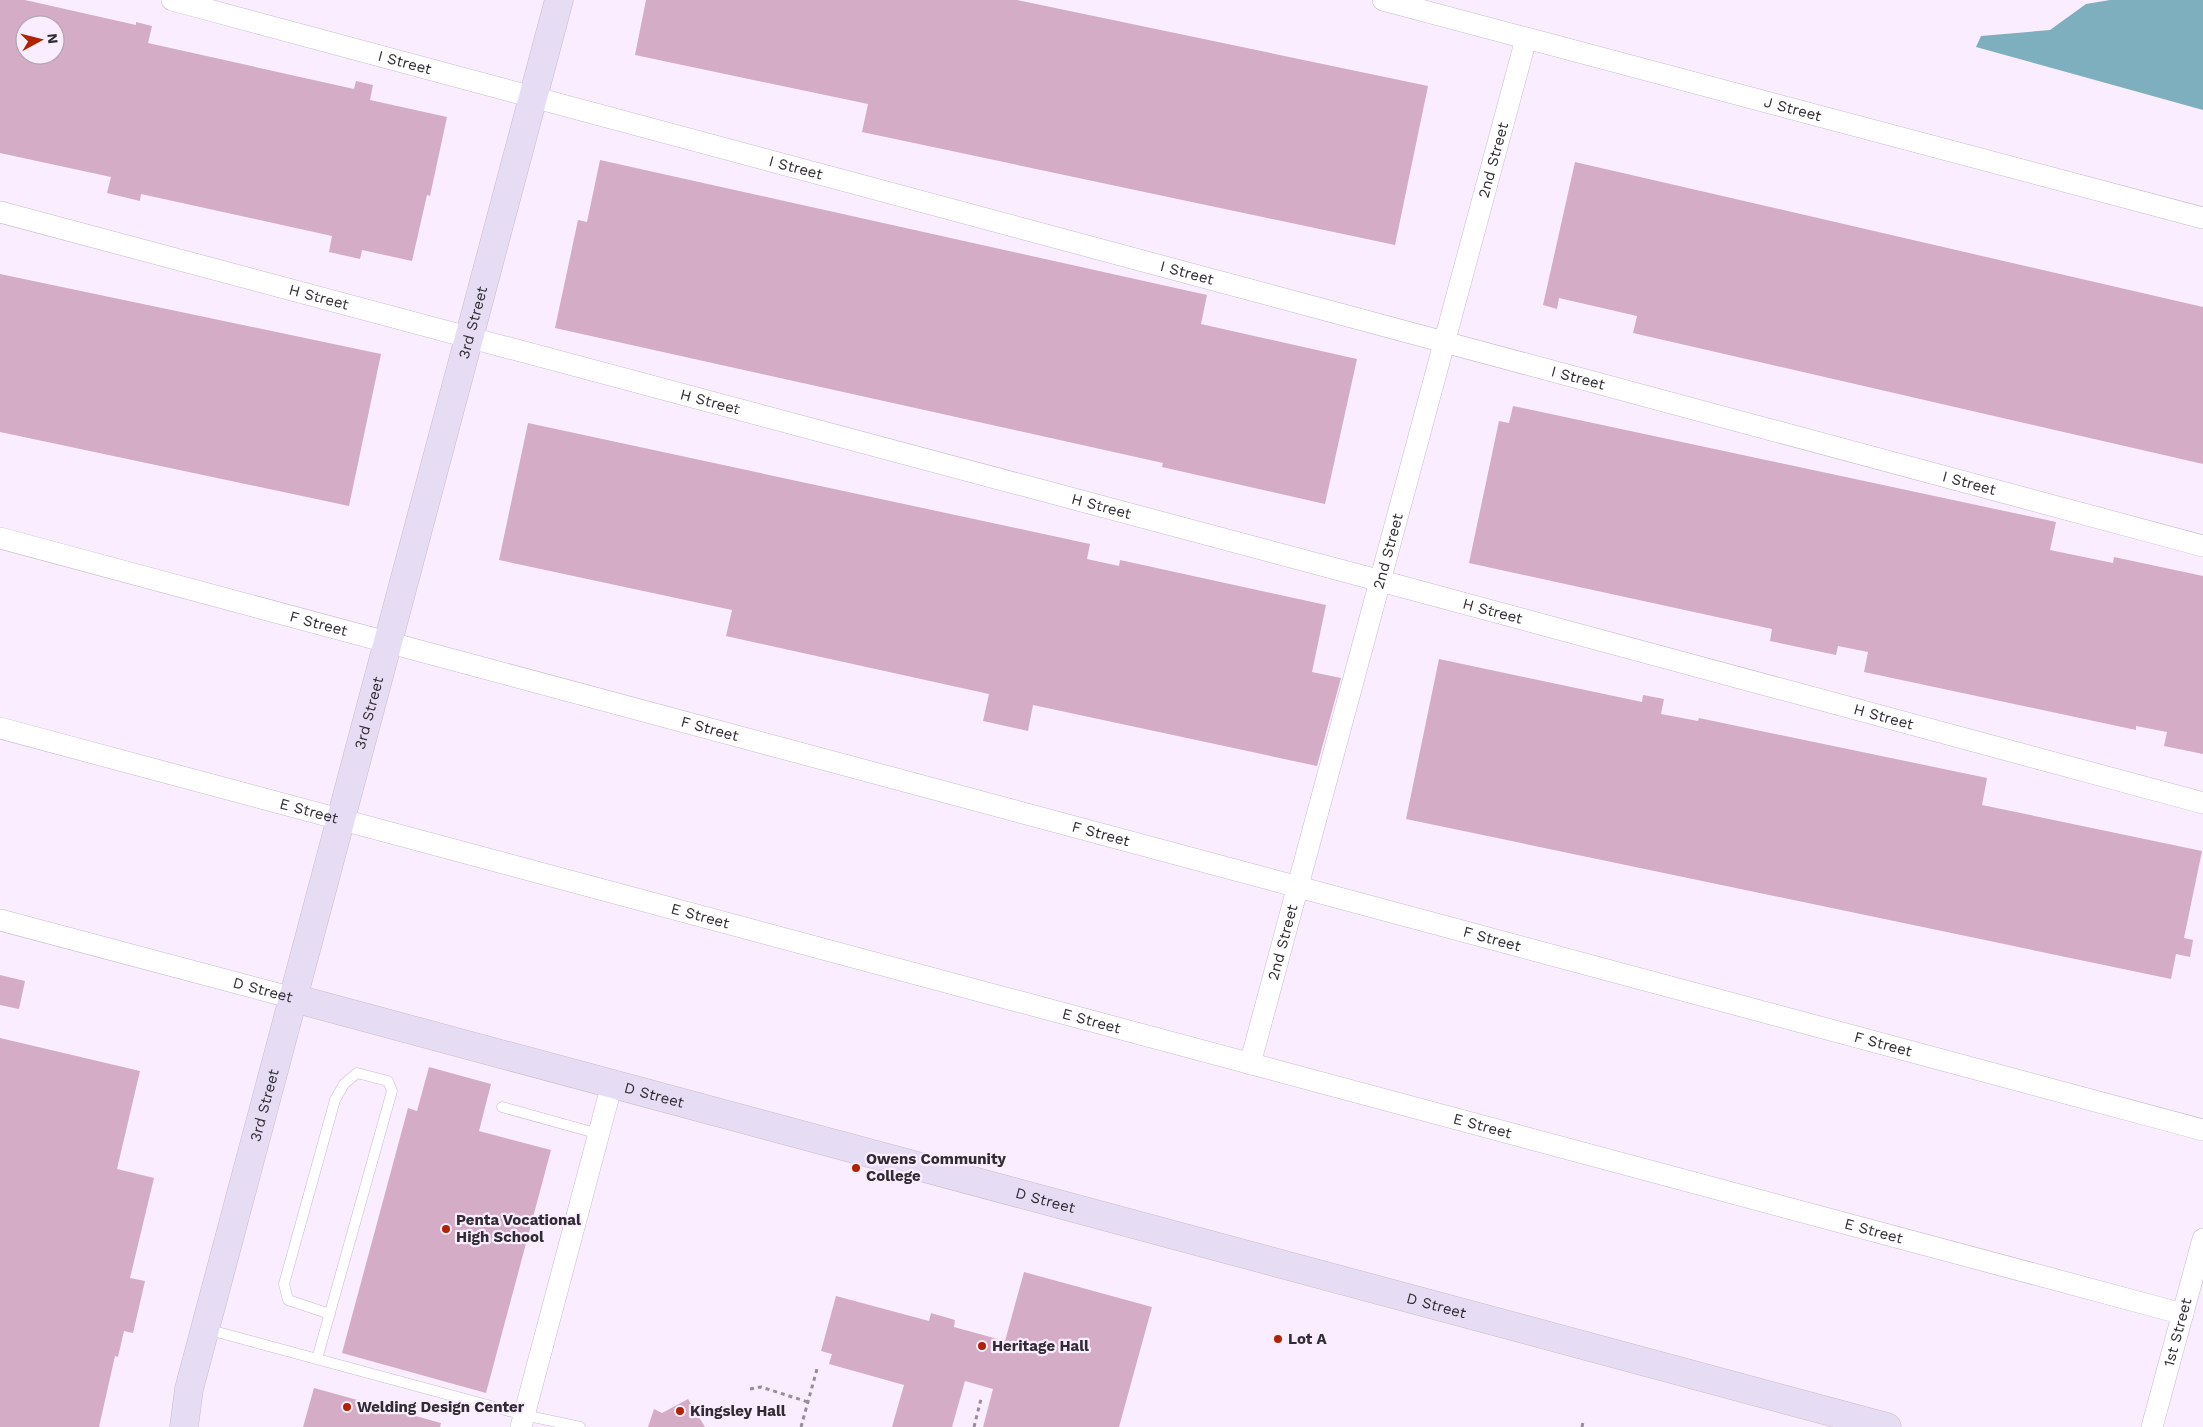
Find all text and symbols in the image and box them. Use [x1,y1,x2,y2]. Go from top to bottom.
north arrow [15,15,65,65]
text: N [44,32,61,45]
street label: I Street [376,47,434,79]
street label: J Street [1762,93,1824,125]
street label: 2nd Street [1475,120,1512,200]
street label: I Street [767,152,825,184]
street label: I Street [1158,257,1216,289]
street label: H Street [287,281,351,314]
street label: 3rd Street [455,284,492,361]
street label: I Street [1549,362,1608,394]
street label: H Street [678,385,743,419]
street label: I Street [1940,467,1999,499]
street label: H Street [1069,490,1134,523]
street label: 2nd Street [1369,511,1407,591]
street label: H Street [1461,594,1525,628]
street label: F Street [288,607,350,640]
street label: 3rd Street [351,674,388,751]
street label: H Street [1852,700,1916,734]
street label: F Street [679,712,741,745]
street label: E Street [278,795,341,828]
street label: F Street [1070,817,1133,850]
street label: E Street [669,900,732,933]
street label: 2nd Street [1264,902,1302,982]
street label: F Street [1461,923,1524,956]
street label: D Street [231,973,295,1007]
street label: E Street [1060,1005,1123,1038]
street label: F Street [1852,1028,1915,1061]
street label: 3rd Street [246,1066,283,1143]
street label: D Street [622,1079,687,1112]
street label: E Street [1451,1110,1514,1143]
place label: Owens Community College [866,1150,1007,1185]
marker: Owens Community College [850,1162,862,1174]
street label: D Street [1013,1184,1078,1217]
place label: Penta Vocational High School [456,1211,581,1246]
street label: E Street [1842,1215,1906,1248]
marker: Penta Vocational High School [440,1223,452,1235]
street label: D Street [1404,1289,1469,1323]
street label: 1st Street [2160,1295,2196,1369]
place label: Lot A [1288,1330,1327,1348]
marker: Lot A [1272,1333,1284,1345]
place label: Heritage Hall [992,1337,1089,1355]
marker: Heritage Hall [976,1340,988,1352]
place label: Welding Design Center [357,1398,525,1416]
marker: Welding Design Center [341,1401,353,1413]
place label: Kingsley Hall [690,1402,786,1420]
marker: Kingsley Hall [674,1405,686,1417]

